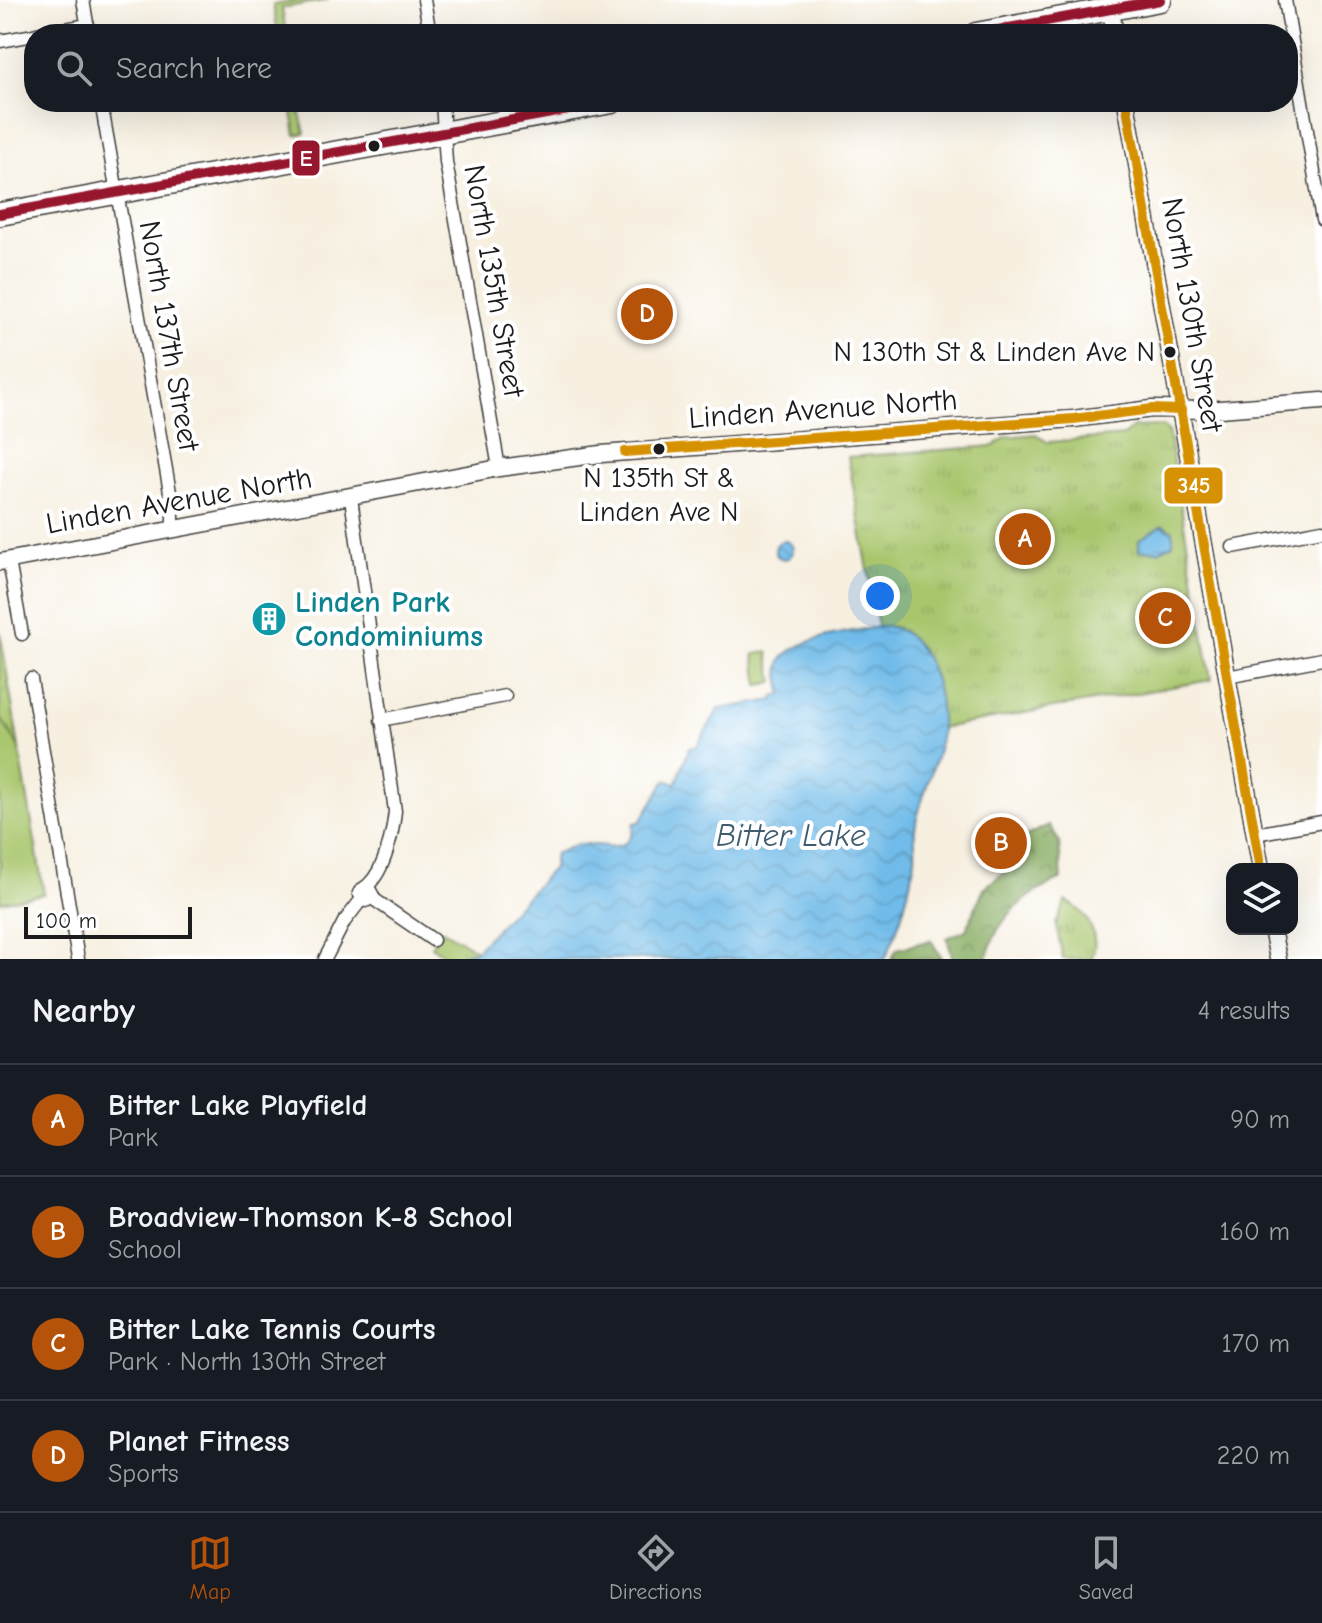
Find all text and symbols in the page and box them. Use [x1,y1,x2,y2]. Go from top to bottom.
search box [24,24,1298,112]
icon: search [52,46,96,90]
text: Search here [116,51,272,86]
unlabelled marker [366,138,382,154]
line badge: E [291,139,321,177]
text: E [299,146,313,172]
street label: North 135th Street [456,162,532,401]
street label: North 130th Street [1154,195,1230,436]
street label: North 137th Street [132,218,207,455]
pin: D [621,284,673,344]
place label: N 130th St & Linden Ave N [834,336,1155,368]
marker: N 130th St & Linden Ave N [1162,344,1178,360]
street label: Linden Avenue North [687,382,959,436]
marker: N 135th St & Linden Ave N [651,441,667,457]
street label: Linden Avenue North [43,460,315,542]
place label: N 135th St & Linden Ave N [580,462,738,528]
line badge: 345 [1163,466,1224,505]
text: 345 [1178,473,1210,499]
pin: A [999,509,1051,569]
your location [860,576,900,616]
place label: Linden Park Condominiums [295,585,483,654]
pin: C [1139,588,1191,648]
building icon: Linden Park Condominiums [250,600,288,638]
pin: B [975,813,1027,873]
water label: Bitter Lake [716,817,866,854]
map controls [1226,863,1298,935]
button: layers [1226,863,1298,935]
scale bar [24,903,192,939]
text: 100 m [36,908,97,934]
text: Nearby [32,991,135,1031]
text: 4 results [1198,996,1290,1026]
text: Bitter Lake Playfield [108,1088,367,1123]
text: A [51,1105,65,1135]
text: 90 m [1230,1105,1290,1135]
text: Park [108,1123,158,1153]
text: Broadview-Thomson K-8 School [108,1200,513,1235]
text: B [50,1217,66,1247]
text: 160 m [1220,1217,1290,1247]
text: School [108,1235,182,1265]
text: Bitter Lake Tennis Courts [108,1312,435,1347]
text: C [50,1329,66,1359]
text: 170 m [1221,1329,1290,1359]
text: Park · North 130th Street [108,1347,385,1377]
text: Planet Fitness [108,1424,290,1459]
text: D [50,1441,66,1471]
text: 220 m [1217,1441,1290,1471]
text: Sports [108,1459,179,1489]
tab: Map [188,1531,232,1605]
tab: Directions [609,1531,702,1605]
tab: Saved [1079,1531,1134,1605]

